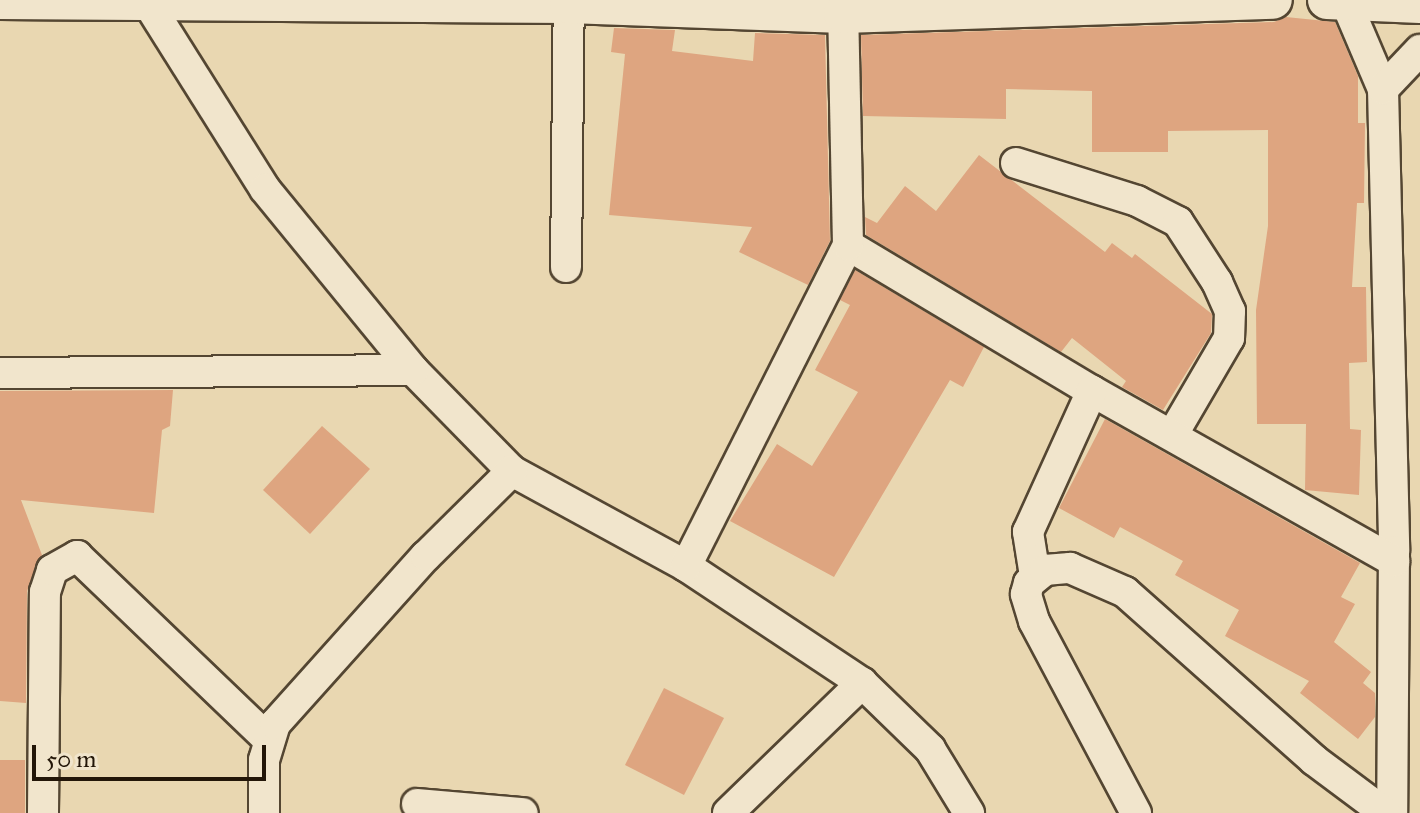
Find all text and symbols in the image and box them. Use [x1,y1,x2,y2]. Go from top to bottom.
scale bar [36,729,270,779]
text: 50 m [46,744,96,774]

